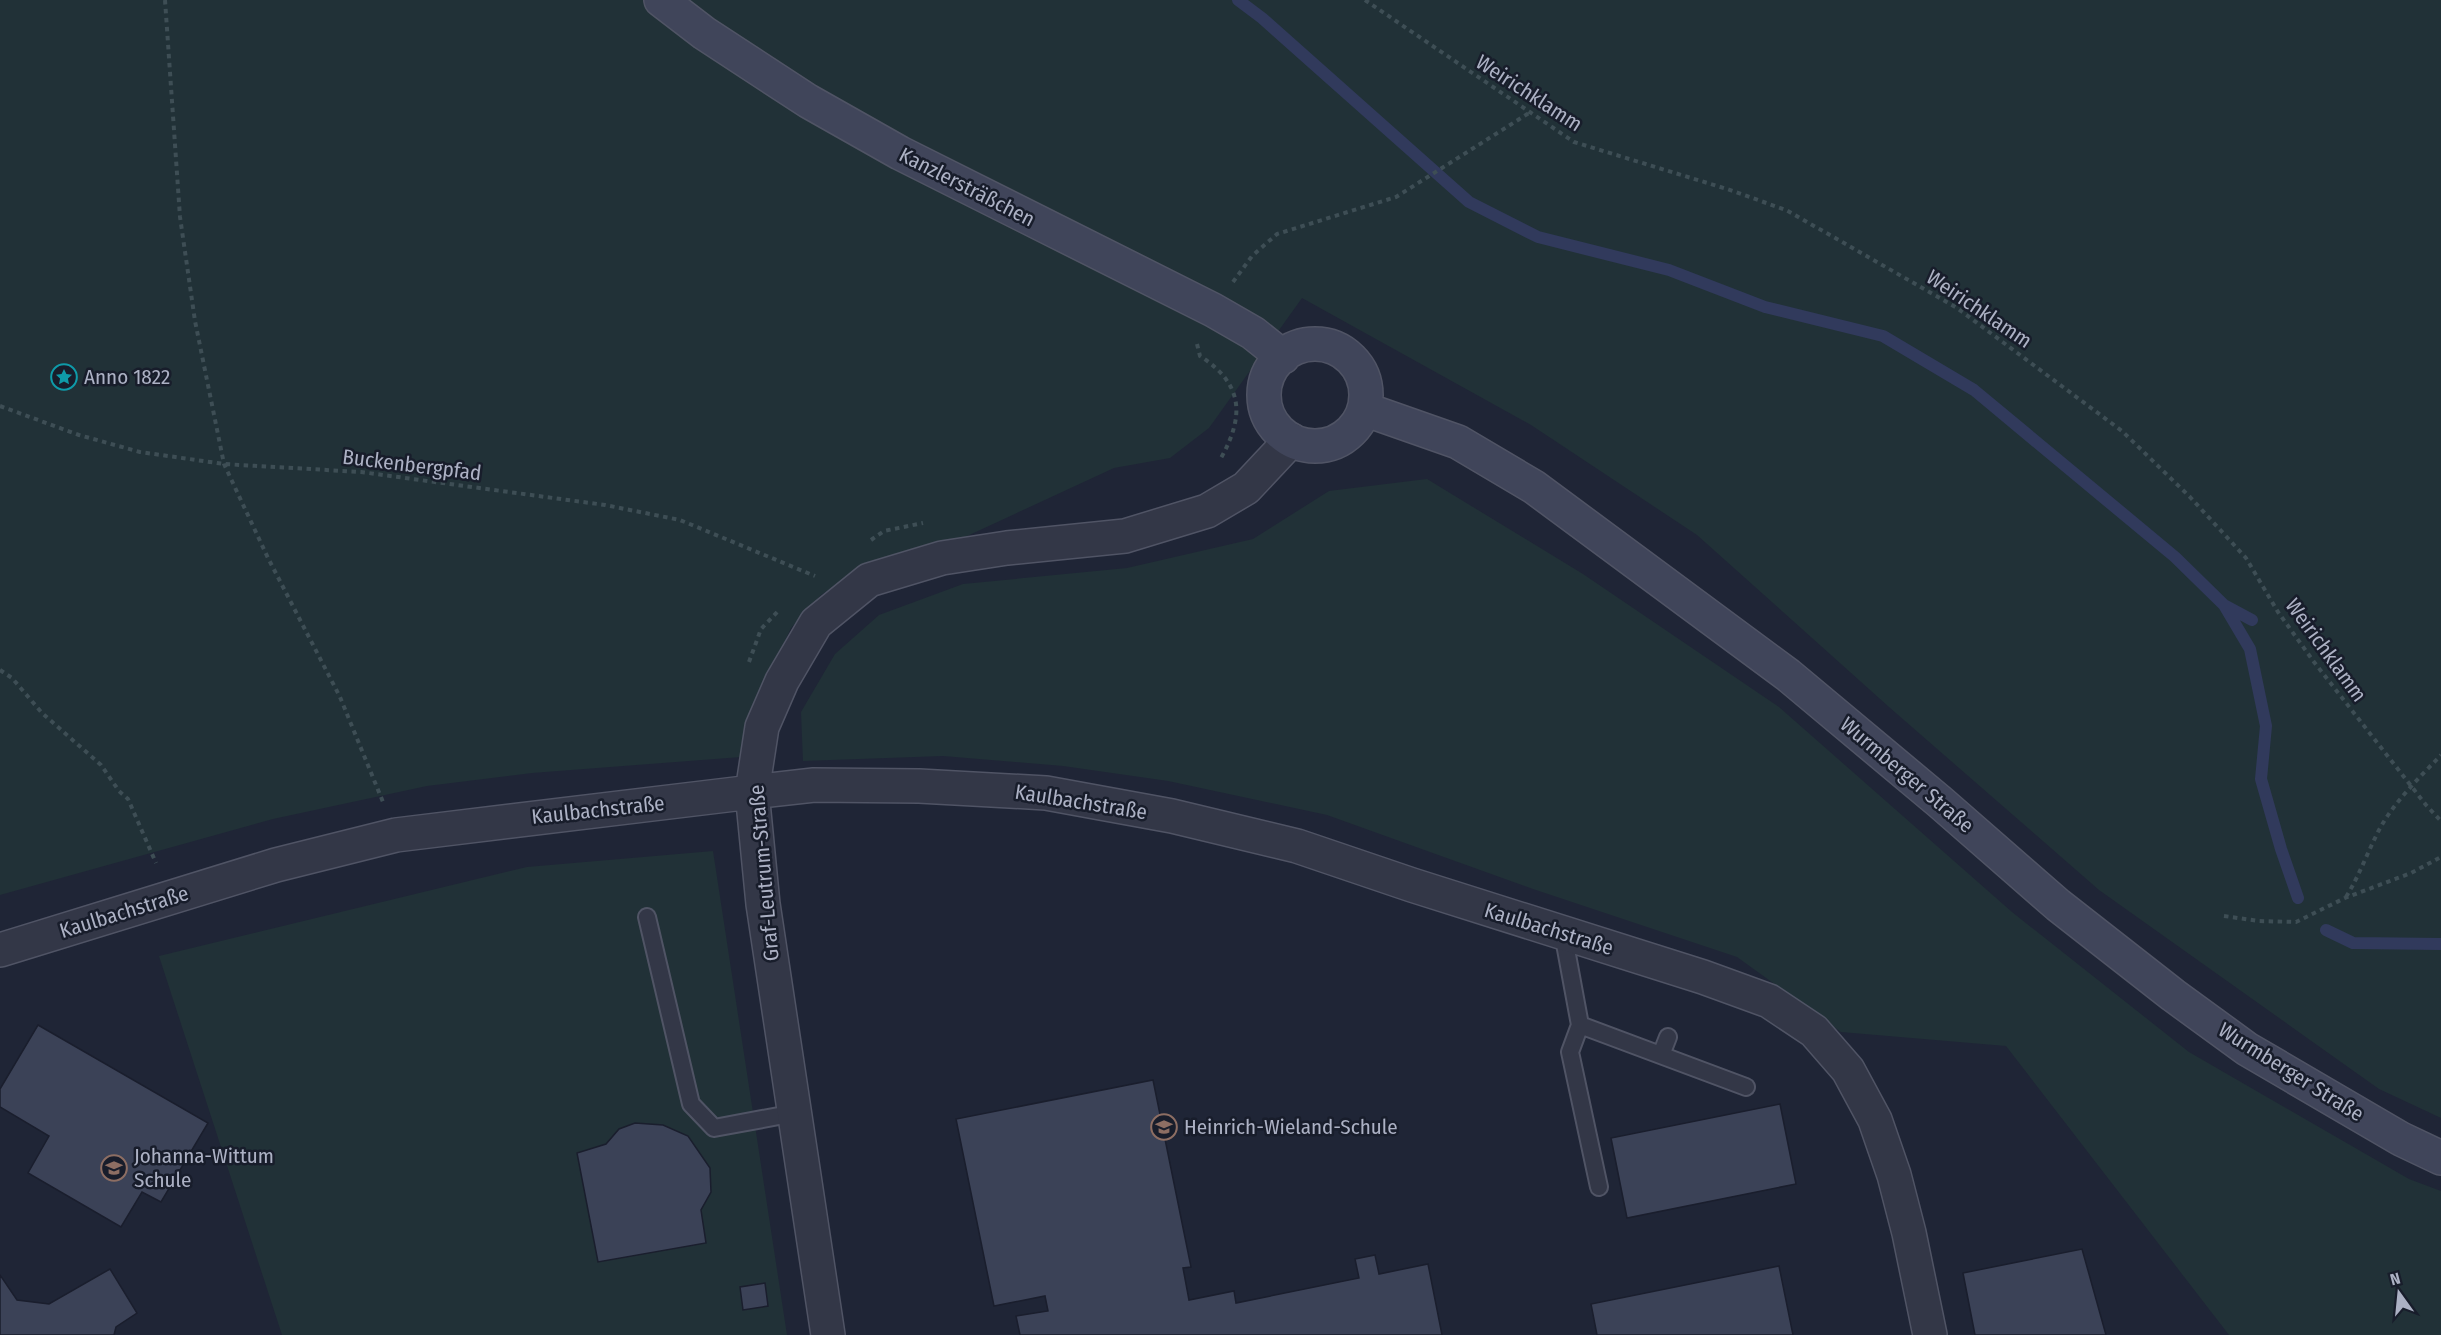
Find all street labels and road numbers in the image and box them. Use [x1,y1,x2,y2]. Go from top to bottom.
street label: Weirichklamm [1471,49,1587,137]
street label: Kanzlersträßchen [895,142,1039,232]
street label: Weirichklamm [1921,264,2037,354]
street label: Buckenbergpfad [341,444,483,486]
street label: Weirichklamm [2280,593,2372,707]
street label: Wurmberger Straße [1835,711,1979,839]
street label: Kaulbachstraße [1013,779,1149,825]
street label: Graf-Leutrum-Straße [743,784,785,962]
street label: Kaulbachstraße [530,790,666,830]
street label: Kaulbachstraße [56,880,192,944]
street label: Kaulbachstraße [1481,897,1617,961]
street label: Wurmberger Straße [2213,1017,2369,1127]

